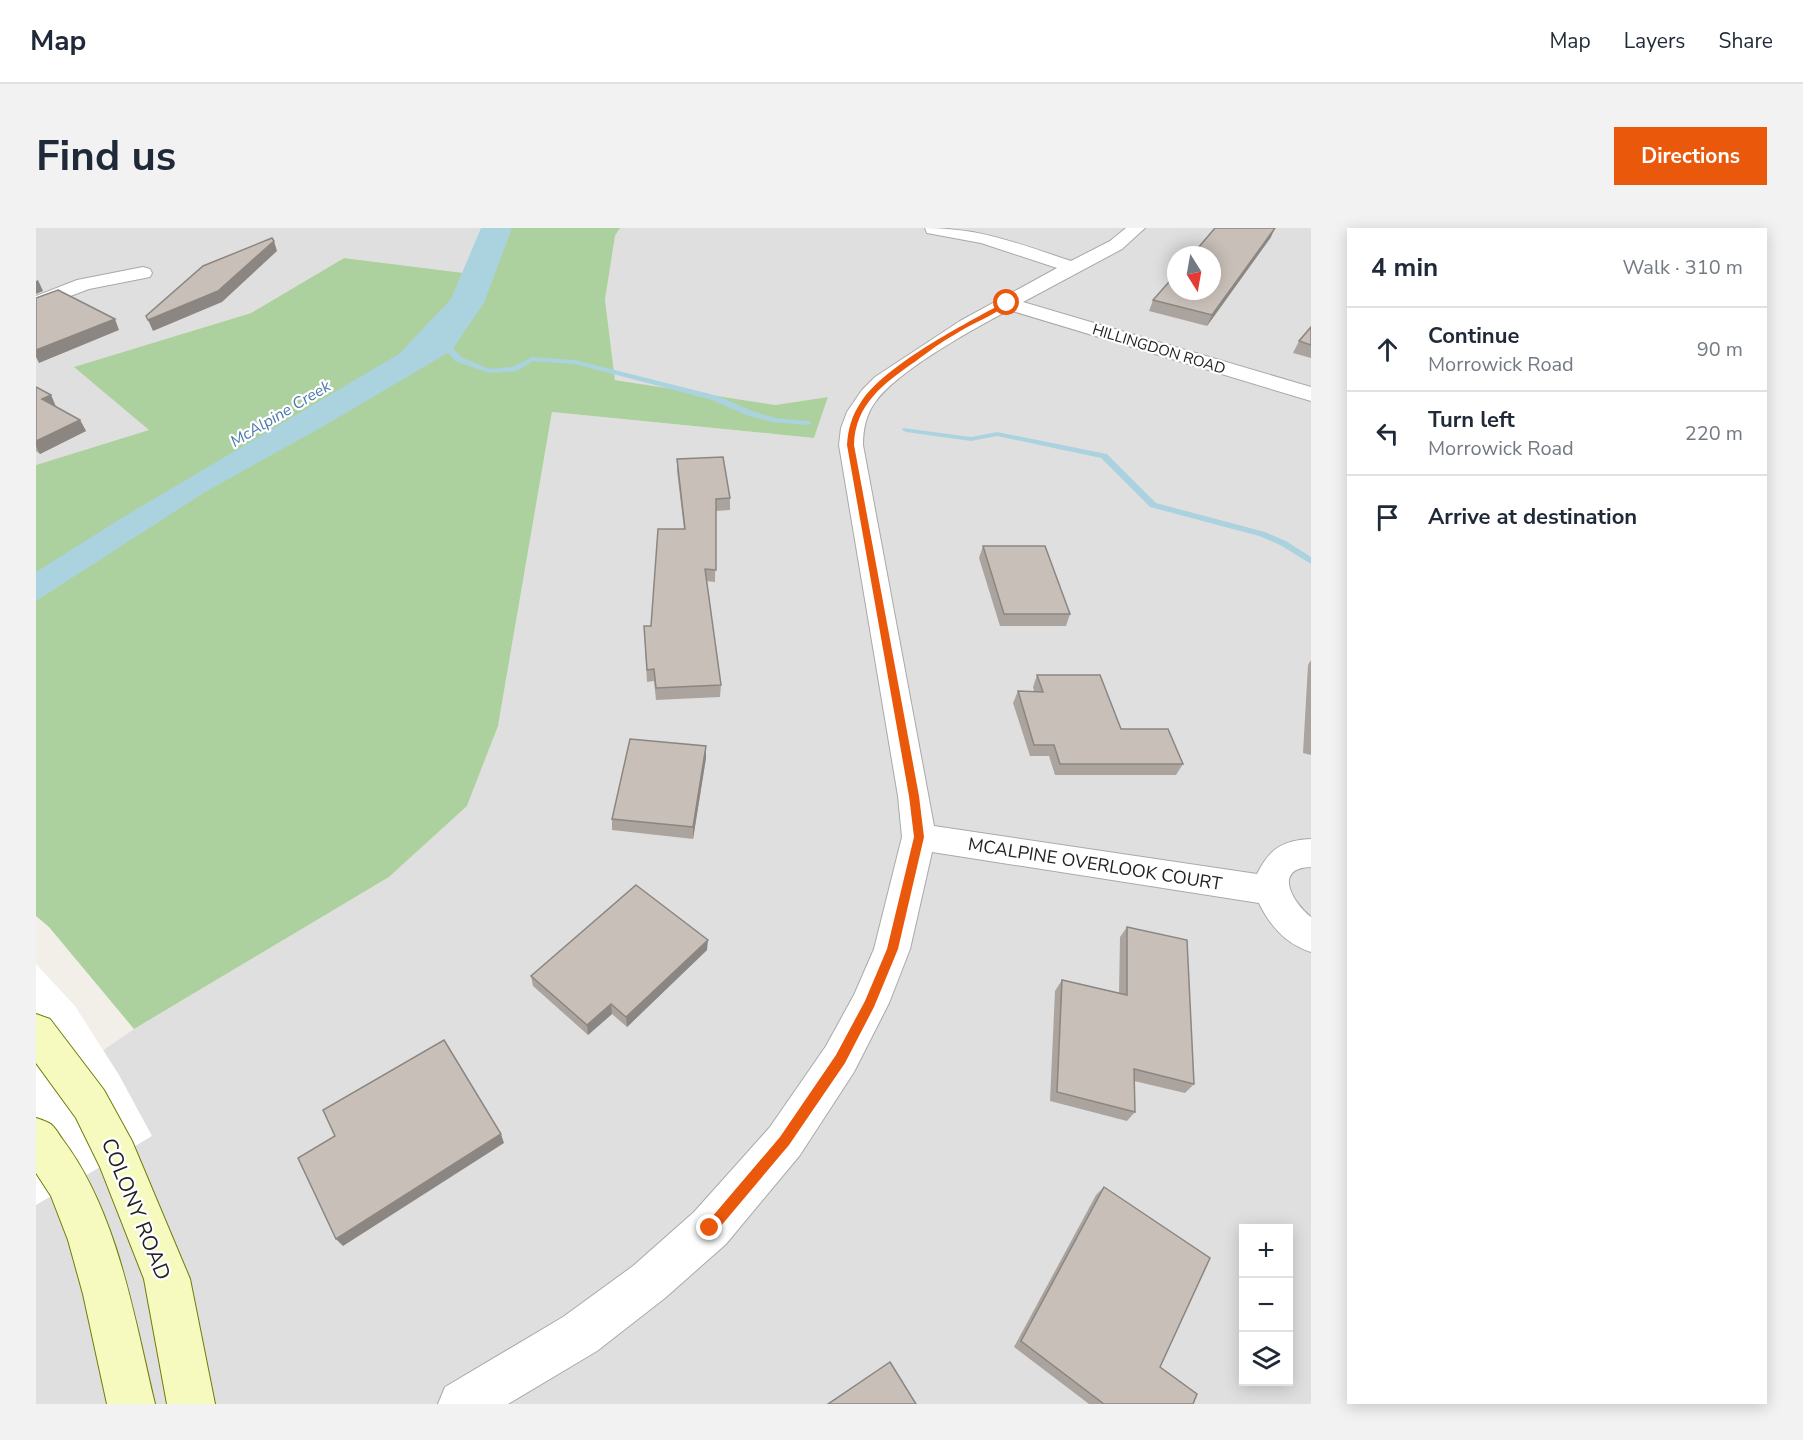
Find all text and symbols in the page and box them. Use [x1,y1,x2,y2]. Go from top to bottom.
text: Map [30,22,86,60]
text: Map [1549,27,1591,55]
text: Layers [1624,27,1685,55]
text: Share [1718,27,1773,55]
button: Directions [1614,127,1767,185]
text: Find us [36,128,176,185]
north arrow [1167,246,1221,300]
text: 4 min [1371,250,1438,285]
text: Walk · 310 m [1623,254,1743,281]
route start [993,289,1019,315]
street label: HILLINGDON ROAD [1090,319,1228,379]
text: Continue [1428,321,1519,351]
icon: ahead [1371,333,1404,366]
text: 90 m [1697,336,1743,363]
text: Morrowick Road [1428,351,1574,378]
water label: McAlpine Creek [226,375,336,453]
text: Turn left [1428,405,1515,435]
icon: left [1371,417,1404,450]
text: 220 m [1685,420,1743,447]
text: Morrowick Road [1428,435,1574,462]
icon: arrive [1371,501,1404,534]
text: Arrive at destination [1428,502,1637,532]
street label: MCALPINE OVERLOOK COURT [966,832,1224,896]
street label: COLONY ROAD [95,1134,177,1284]
route end [696,1214,722,1240]
map controls [1239,1224,1293,1386]
button: + [1239,1224,1293,1278]
button: − [1239,1278,1293,1332]
button: layers [1239,1332,1293,1386]

